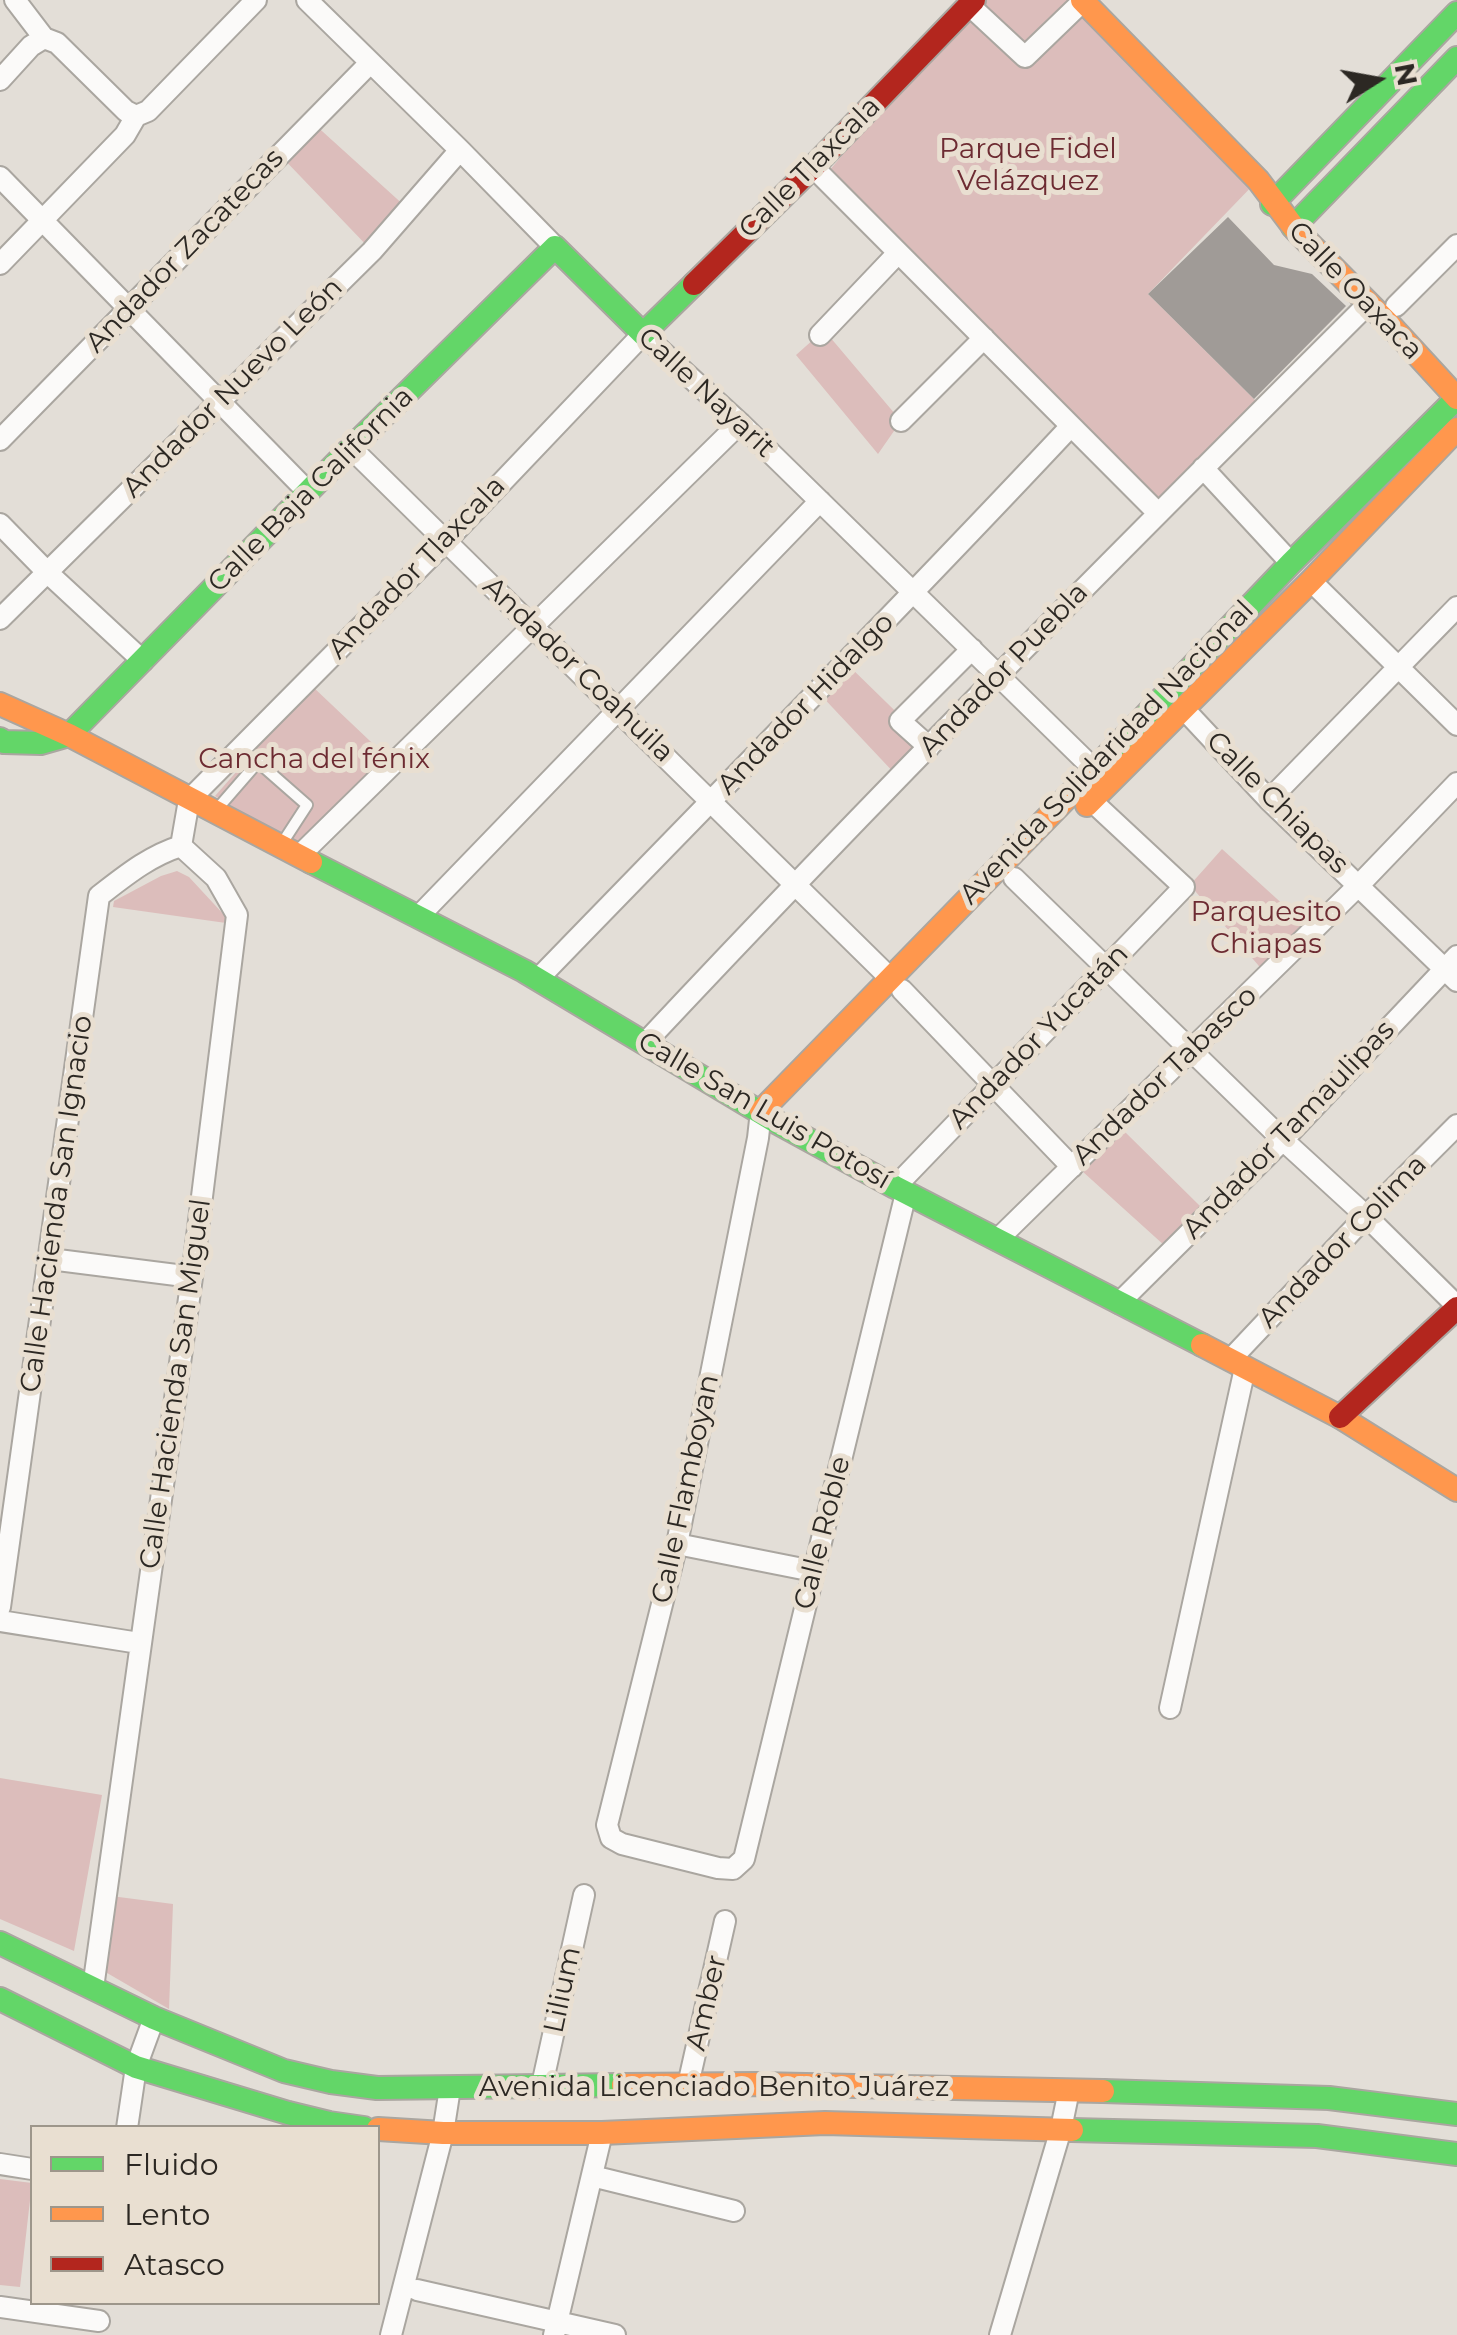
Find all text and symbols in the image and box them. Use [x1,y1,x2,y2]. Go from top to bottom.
north arrow [1327,30,1427,130]
text: N [1388,60,1425,89]
street label: Calle Tlaxcala [732,90,888,246]
park label: Parque Fidel Velázquez [939,133,1117,199]
street label: Andador Zacatecas [79,142,291,360]
street label: Calle Oaxaca [1281,215,1429,367]
street label: Andador Nuevo León [116,271,350,505]
street label: Calle Nayarit [631,321,781,465]
street label: Calle Baja California [201,380,421,600]
street label: Andador Tlaxcala [321,470,513,666]
street label: Andador Coahuila [476,570,680,770]
street label: Andador Puebla [913,576,1095,764]
street label: Avenida Solidaridad Nacional [953,594,1261,912]
street label: Andador Hidalgo [711,606,901,802]
street label: Calle Chiapas [1199,725,1355,881]
park label: Cancha del fénix [198,743,430,777]
park label: Parquesito Chiapas [1190,896,1342,962]
street label: Andador Yucatán [942,938,1136,1136]
street label: Andador Tabasco [1066,979,1264,1173]
street label: Calle Hacienda San Ignacio [14,1013,100,1395]
street label: Andador Tamaulipas [1176,1014,1402,1246]
street label: Calle San Luis Potosí [632,1025,896,1197]
street label: Andador Colima [1252,1148,1434,1336]
street label: Calle Hacienda San Miguel [133,1197,219,1571]
street label: Calle Flamboyan [645,1371,727,1607]
street label: Calle Roble [788,1453,858,1613]
street label: Lilium [537,1944,589,2036]
street label: Amber [680,1952,734,2054]
street label: Avenida Licenciado Benito Juárez [479,2071,949,2105]
legend [30,2125,380,2305]
text: Fluido [124,2146,218,2183]
text: Lento [124,2196,210,2233]
text: Atasco [124,2246,225,2283]

